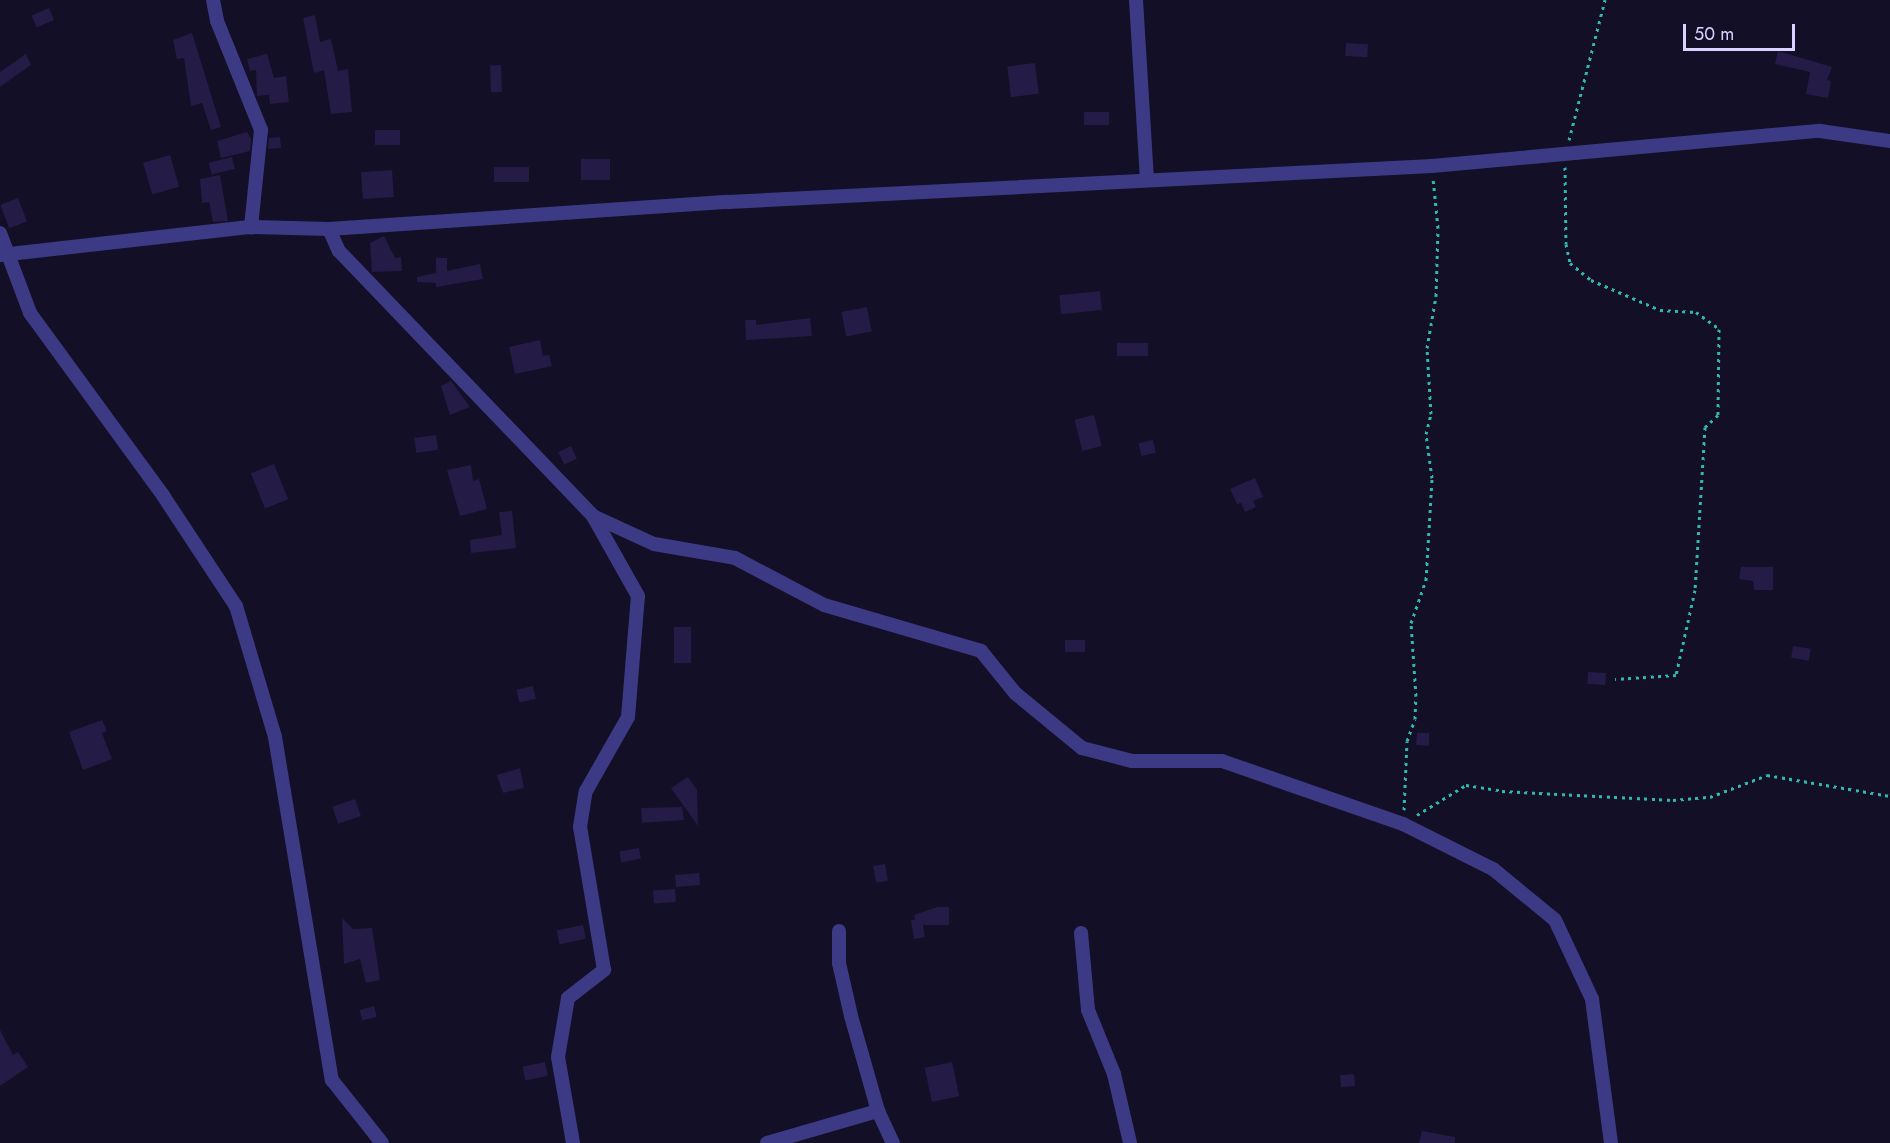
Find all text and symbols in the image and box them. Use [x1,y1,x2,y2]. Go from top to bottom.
scale bar [1686,12,1798,50]
text: 50 m [1694,21,1734,47]

